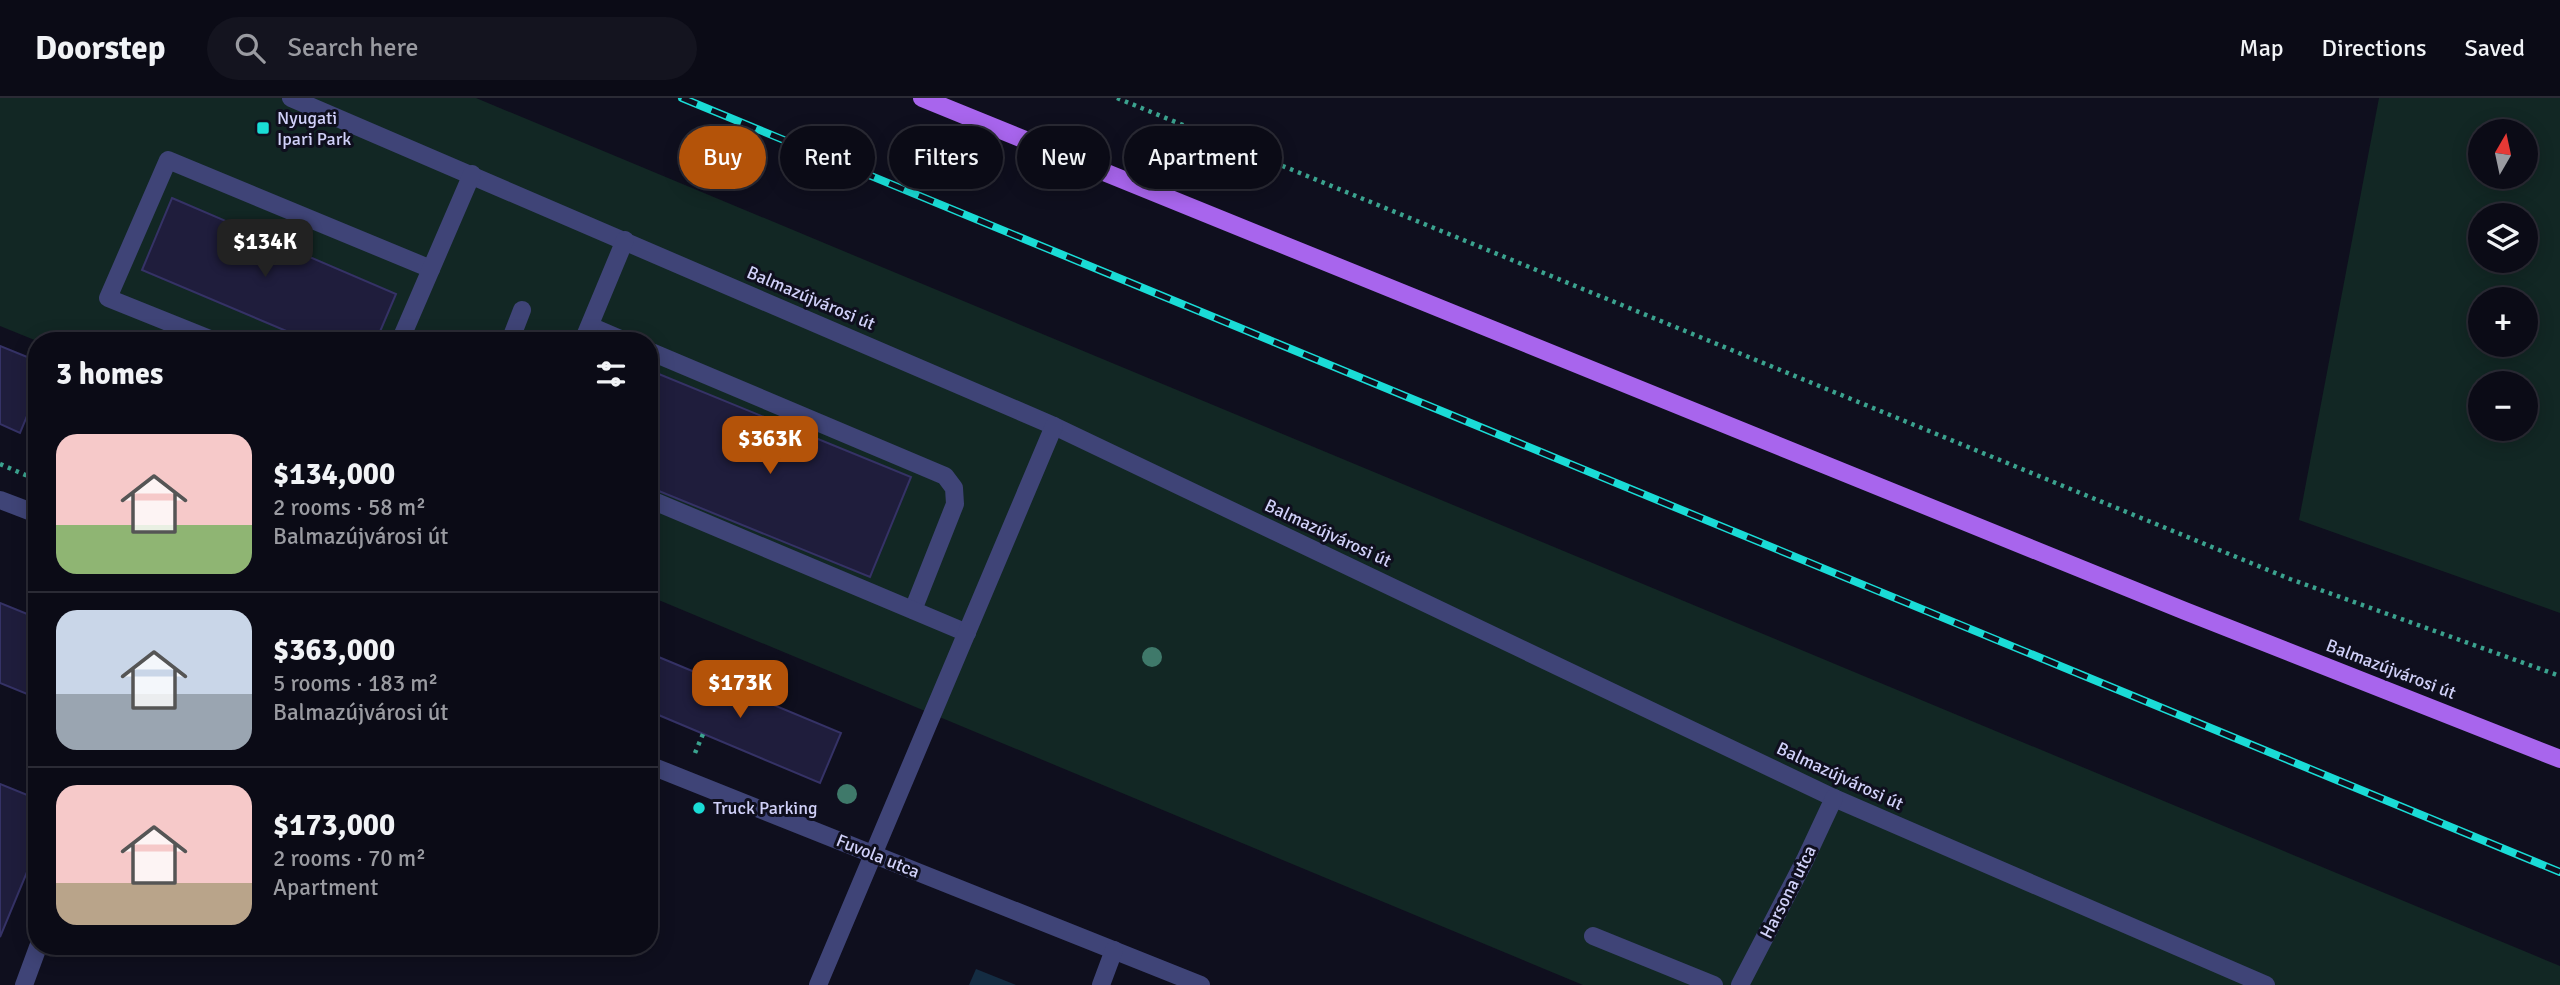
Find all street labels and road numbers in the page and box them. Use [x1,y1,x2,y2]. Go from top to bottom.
street label: Balmazújvárosi út [744,261,878,335]
street label: Balmazújvárosi út [1261,494,1395,572]
street label: Balmazújvárosi út [2323,634,2459,704]
street label: Balmazújvárosi út [1773,737,1907,815]
street label: Fuvola utca [833,829,923,883]
street label: Harsona utca [1755,842,1821,942]

